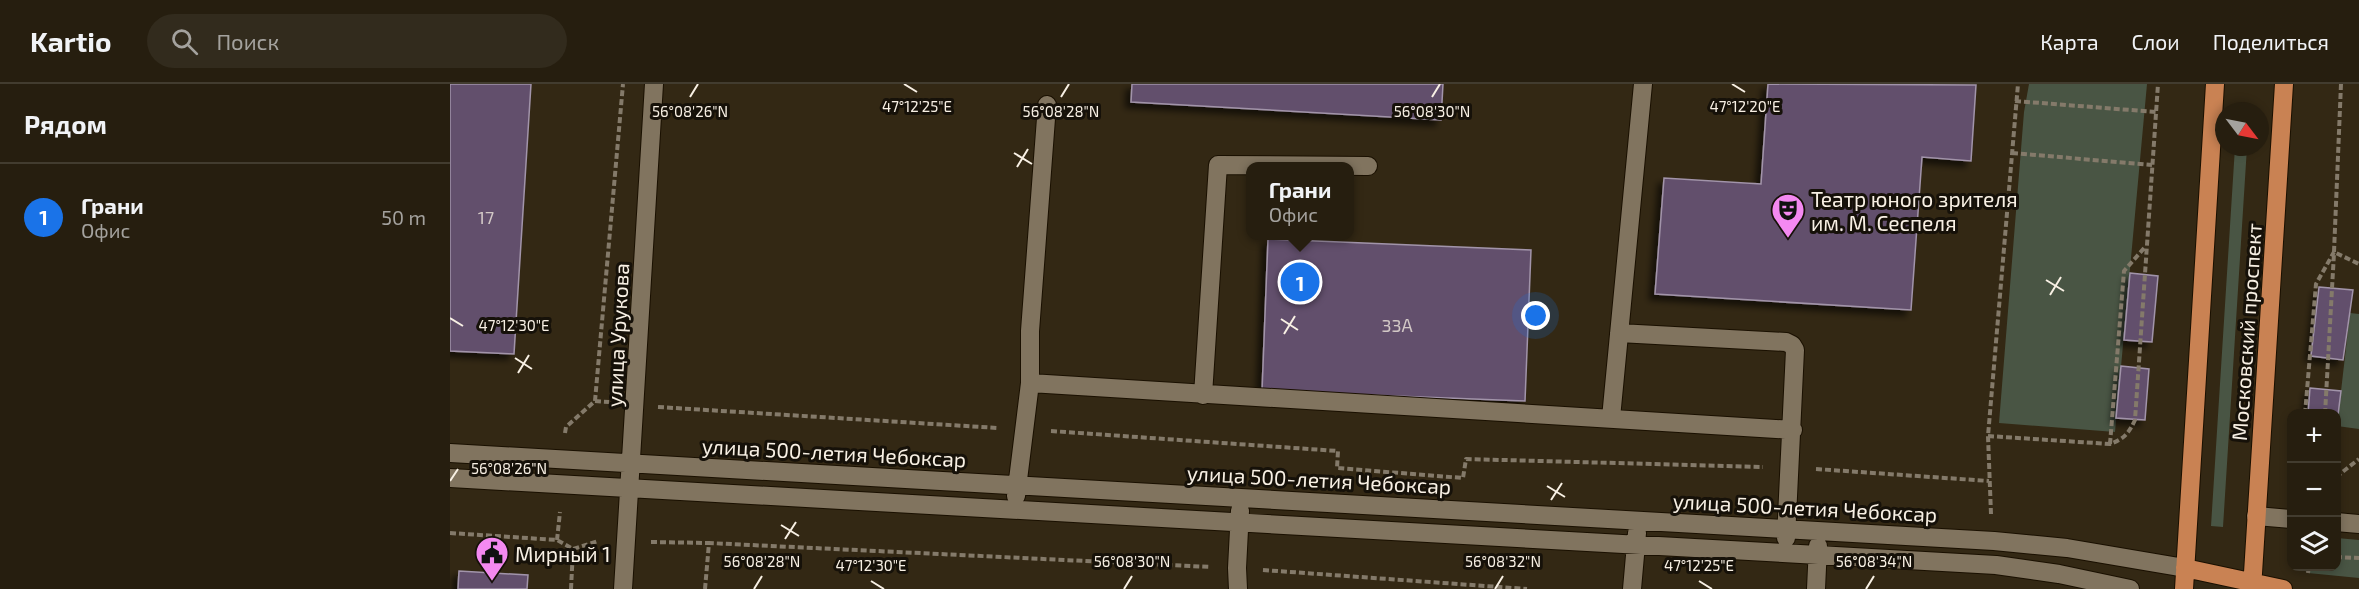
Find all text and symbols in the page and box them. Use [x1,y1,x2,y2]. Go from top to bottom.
search box [147,14,567,68]
text: Kartio [30,24,111,58]
icon: search [168,25,201,58]
text: Поиск [216,28,279,54]
text: Карта [2040,29,2099,54]
text: Слои [2132,29,2180,54]
text: Поделиться [2213,29,2329,54]
text: 47°12'25"E [882,97,952,115]
text: 47°12'20"E [1709,97,1781,115]
text: 56°08'26"N [652,102,728,120]
text: 56°08'28"N [1023,102,1099,120]
text: 56°08'30"N [1394,102,1470,120]
north arrow [2215,102,2269,156]
text: Рядом [24,108,107,139]
popup [1246,162,1354,240]
text: Грани [1269,176,1331,202]
place label: Театр юного зрителя им. М. Сеспеля [1811,186,2018,235]
text: Грани [81,192,144,218]
theatre icon: Театр юного зрителя им. М. Сеспеля [1770,192,1806,239]
text: Офис [1269,202,1318,226]
text: 1 [39,205,48,229]
text: 50 m [381,205,426,229]
house number: 17 [478,206,494,228]
text: Офис [81,218,130,242]
street label: Московский проспект [2226,222,2266,442]
pin: 1 [1280,260,1320,304]
street label: улица Урукова [601,262,634,408]
your location [1521,301,1550,330]
house number: 33А [1381,314,1413,336]
text: 47°12'30"E [479,316,549,334]
map controls [2287,409,2341,571]
button: + [2287,409,2341,463]
street label: улица 500-летия Чебоксар [701,433,967,472]
text: 56°08'26"N [471,459,547,477]
street label: улица 500-летия Чебоксар [1186,460,1452,499]
button: − [2287,463,2341,517]
street label: улица 500-летия Чебоксар [1672,488,1938,527]
button: layers [2287,517,2341,571]
public building icon: Мирный 1 [474,535,510,582]
place label: Мирный 1 [515,541,611,566]
text: 56°08'28"N [724,552,800,570]
text: 56°08'30"N [1094,552,1170,570]
text: 56°08'32"N [1465,552,1541,570]
text: 56°08'34"N [1836,552,1912,570]
text: 47°12'30"E [836,556,906,574]
text: 47°12'25"E [1664,556,1734,574]

